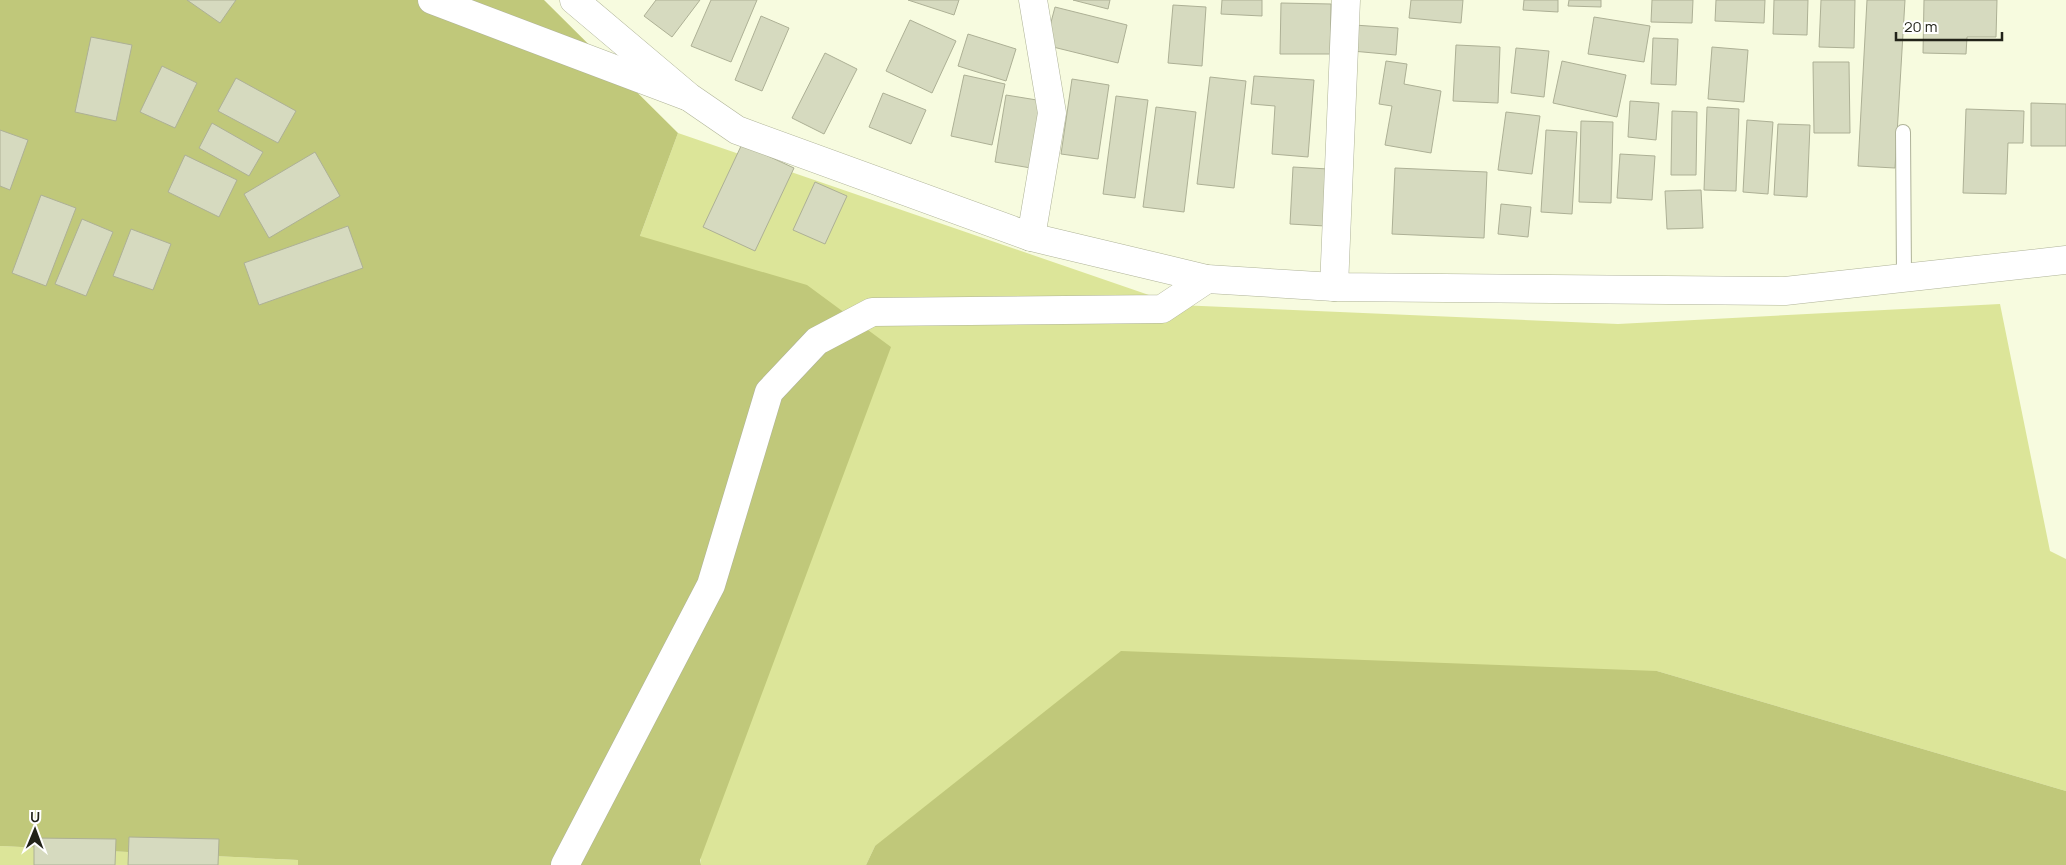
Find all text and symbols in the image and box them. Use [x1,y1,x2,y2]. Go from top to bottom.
scale bar [1896,10,2002,42]
text: 20 m [1904,16,1937,37]
north arrow [10,805,60,855]
text: U [30,807,40,826]

